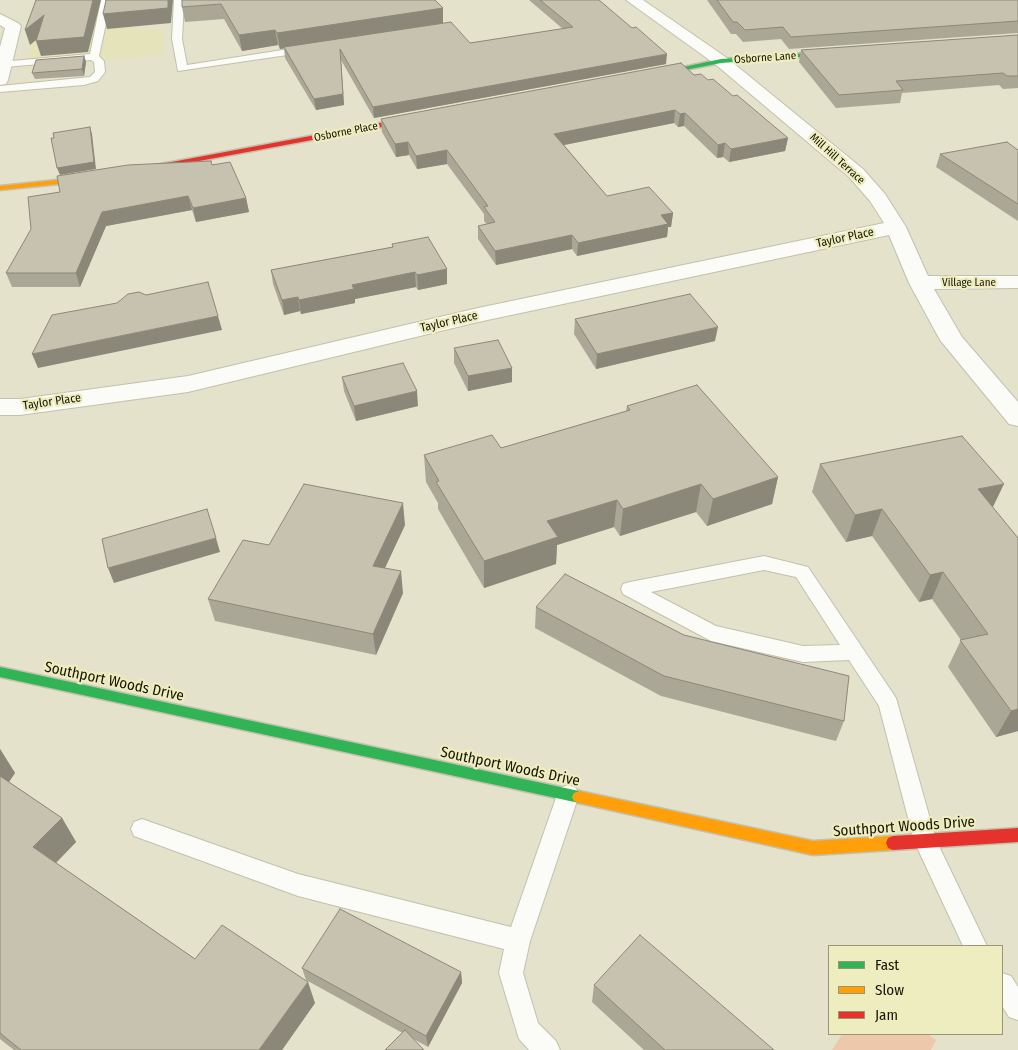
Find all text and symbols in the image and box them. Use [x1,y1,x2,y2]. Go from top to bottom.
street label: Osborne Lane [733,49,797,67]
street label: Osborne Place [313,119,379,145]
street label: Mill Hill Terrace [807,131,867,187]
street label: Taylor Place [815,225,875,251]
street label: Village Lane [942,276,996,290]
street label: Taylor Place [419,308,479,336]
street label: Taylor Place [22,391,82,413]
street label: Southport Woods Drive [43,658,185,706]
street label: Southport Woods Drive [439,743,581,791]
street label: Southport Woods Drive [832,813,976,841]
legend [828,945,1003,1035]
text: Fast [875,956,899,974]
text: Slow [875,981,904,999]
text: Jam [875,1006,898,1024]

